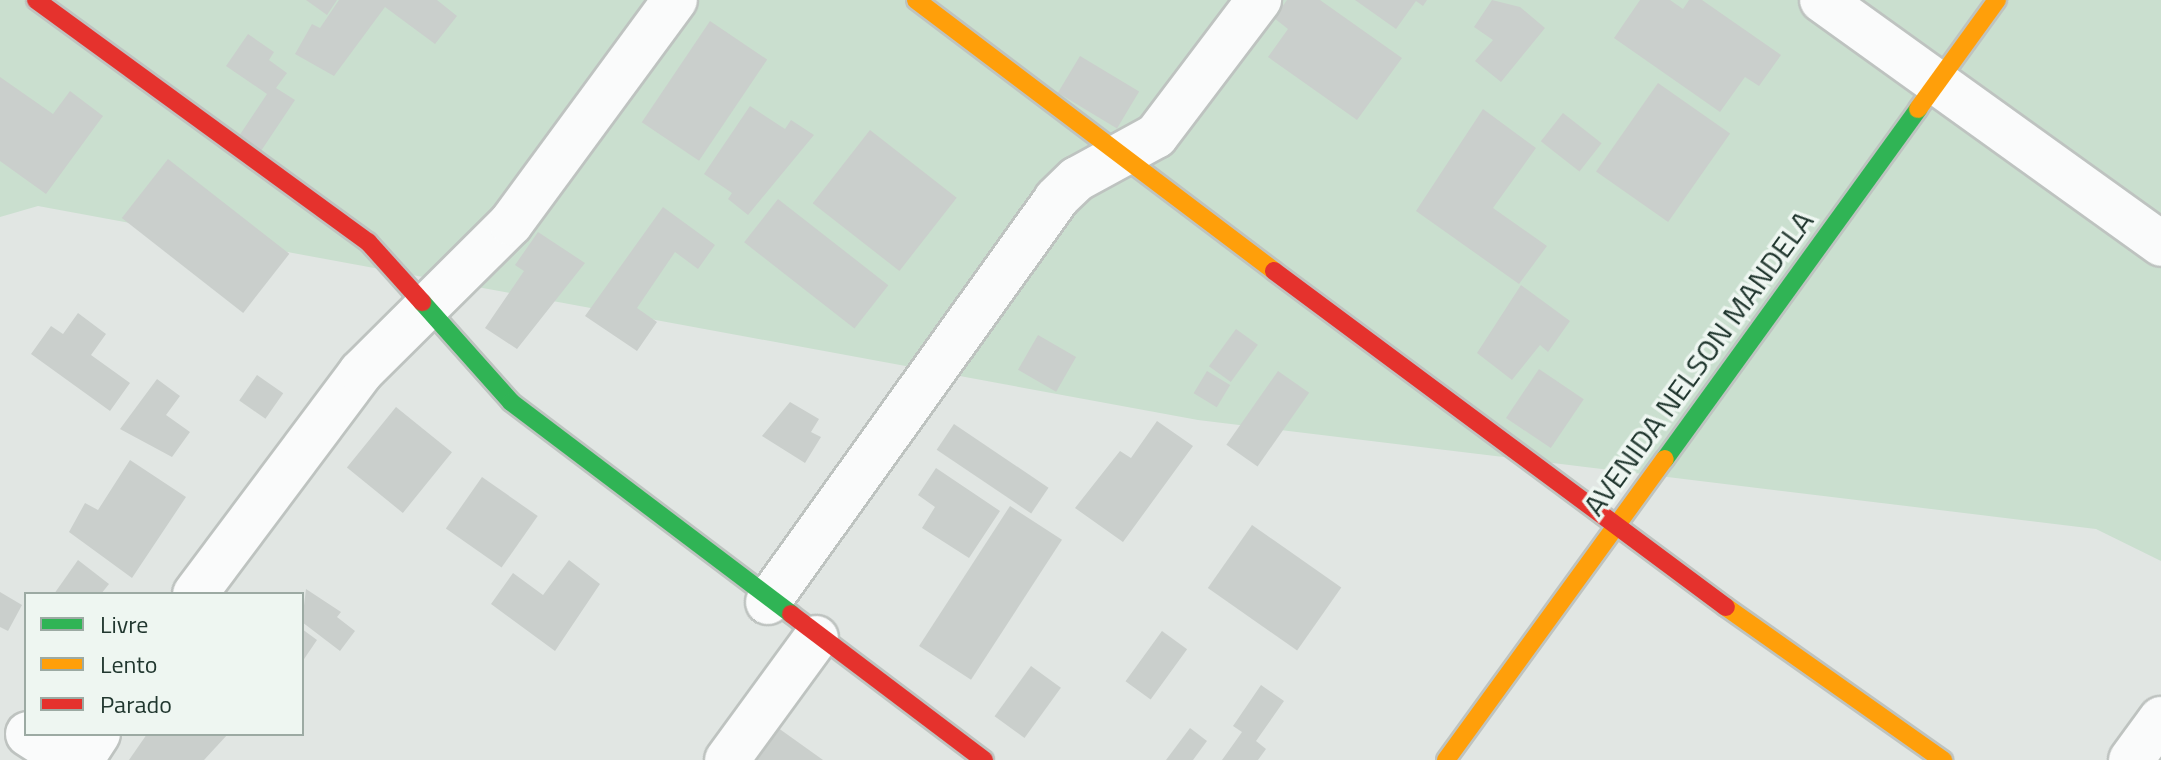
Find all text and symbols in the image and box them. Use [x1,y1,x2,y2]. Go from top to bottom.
street label: AVENIDA NELSON MANDELA [1575,204,1821,522]
legend [24,592,304,736]
text: Livre [100,606,148,642]
text: Lento [100,646,157,682]
text: Parado [100,686,172,722]

